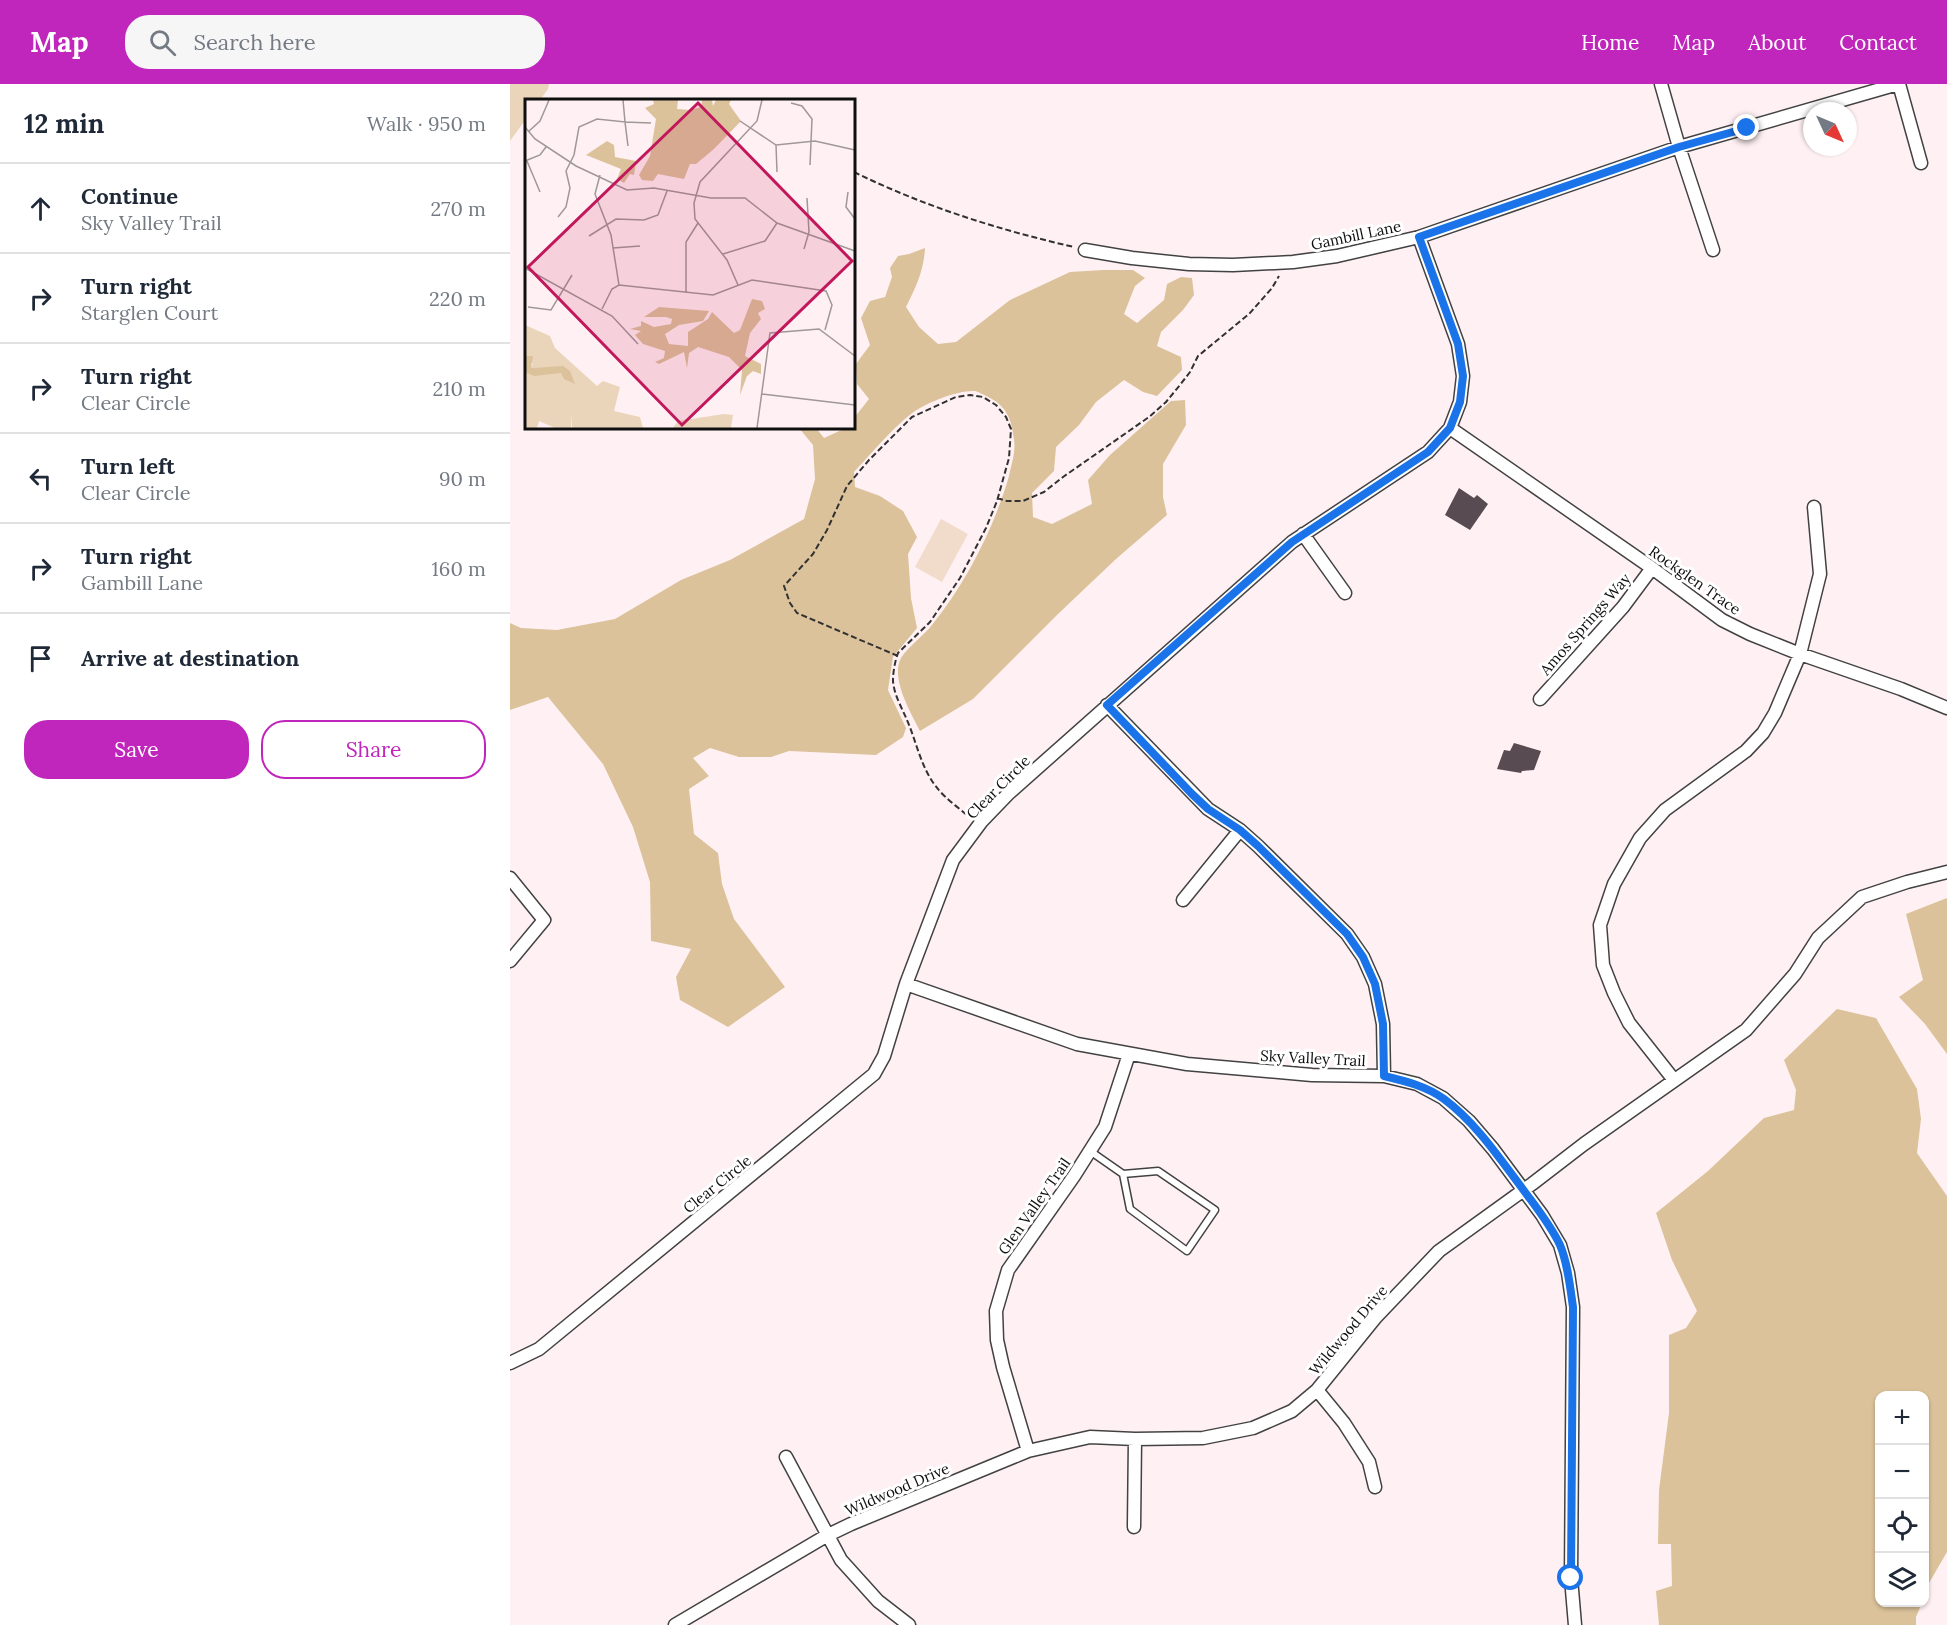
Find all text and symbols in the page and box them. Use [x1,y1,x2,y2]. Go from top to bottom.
search box [125,15,545,69]
text: Map [30,24,89,60]
icon: search [146,26,179,59]
text: Search here [194,28,316,56]
text: Home [1581,29,1639,56]
text: Map [1672,29,1715,56]
text: About [1748,29,1806,56]
text: Contact [1839,29,1917,56]
inset map [525,99,855,429]
north arrow [1803,102,1857,156]
text: 12 min [24,107,104,140]
text: Walk · 950 m [367,111,486,136]
route end [1733,114,1759,140]
text: Continue [81,182,178,210]
icon: ahead [24,192,57,225]
text: 270 m [430,196,486,221]
text: Sky Valley Trail [81,210,222,235]
street label: Gambill Lane [1309,216,1403,254]
text: Turn right [81,272,192,300]
icon: right [24,282,57,315]
text: 220 m [429,286,486,311]
text: Starglen Court [81,300,218,325]
text: Turn right [81,362,192,390]
icon: right [24,372,57,405]
text: 210 m [432,376,486,401]
text: Clear Circle [81,390,191,415]
text: Turn left [81,452,175,480]
icon: left [24,462,57,495]
text: 90 m [439,466,486,491]
text: Clear Circle [81,480,191,505]
street label: Rockglen Trace [1645,541,1745,619]
text: Turn right [81,542,192,570]
icon: right [24,552,57,585]
text: 160 m [432,556,486,581]
street label: Amos Springs Way [1535,569,1634,680]
text: Gambill Lane [81,570,203,595]
icon: arrive [24,642,57,675]
text: Arrive at destination [81,644,299,672]
button: Save [24,720,249,779]
button: Share [261,720,486,779]
street label: Clear Circle [962,751,1034,823]
street label: Sky Valley Trail [1260,1046,1366,1070]
street label: Clear Circle [679,1151,755,1217]
street label: Glen Valley Trail [994,1154,1074,1258]
street label: Wildwood Drive [1305,1281,1391,1379]
map controls [1875,1391,1929,1607]
button: + [1875,1391,1929,1445]
button: − [1875,1445,1929,1499]
street label: Wildwood Drive [842,1458,952,1520]
button: locate [1875,1499,1929,1553]
button: layers [1875,1553,1929,1607]
route start [1557,1564,1583,1590]

